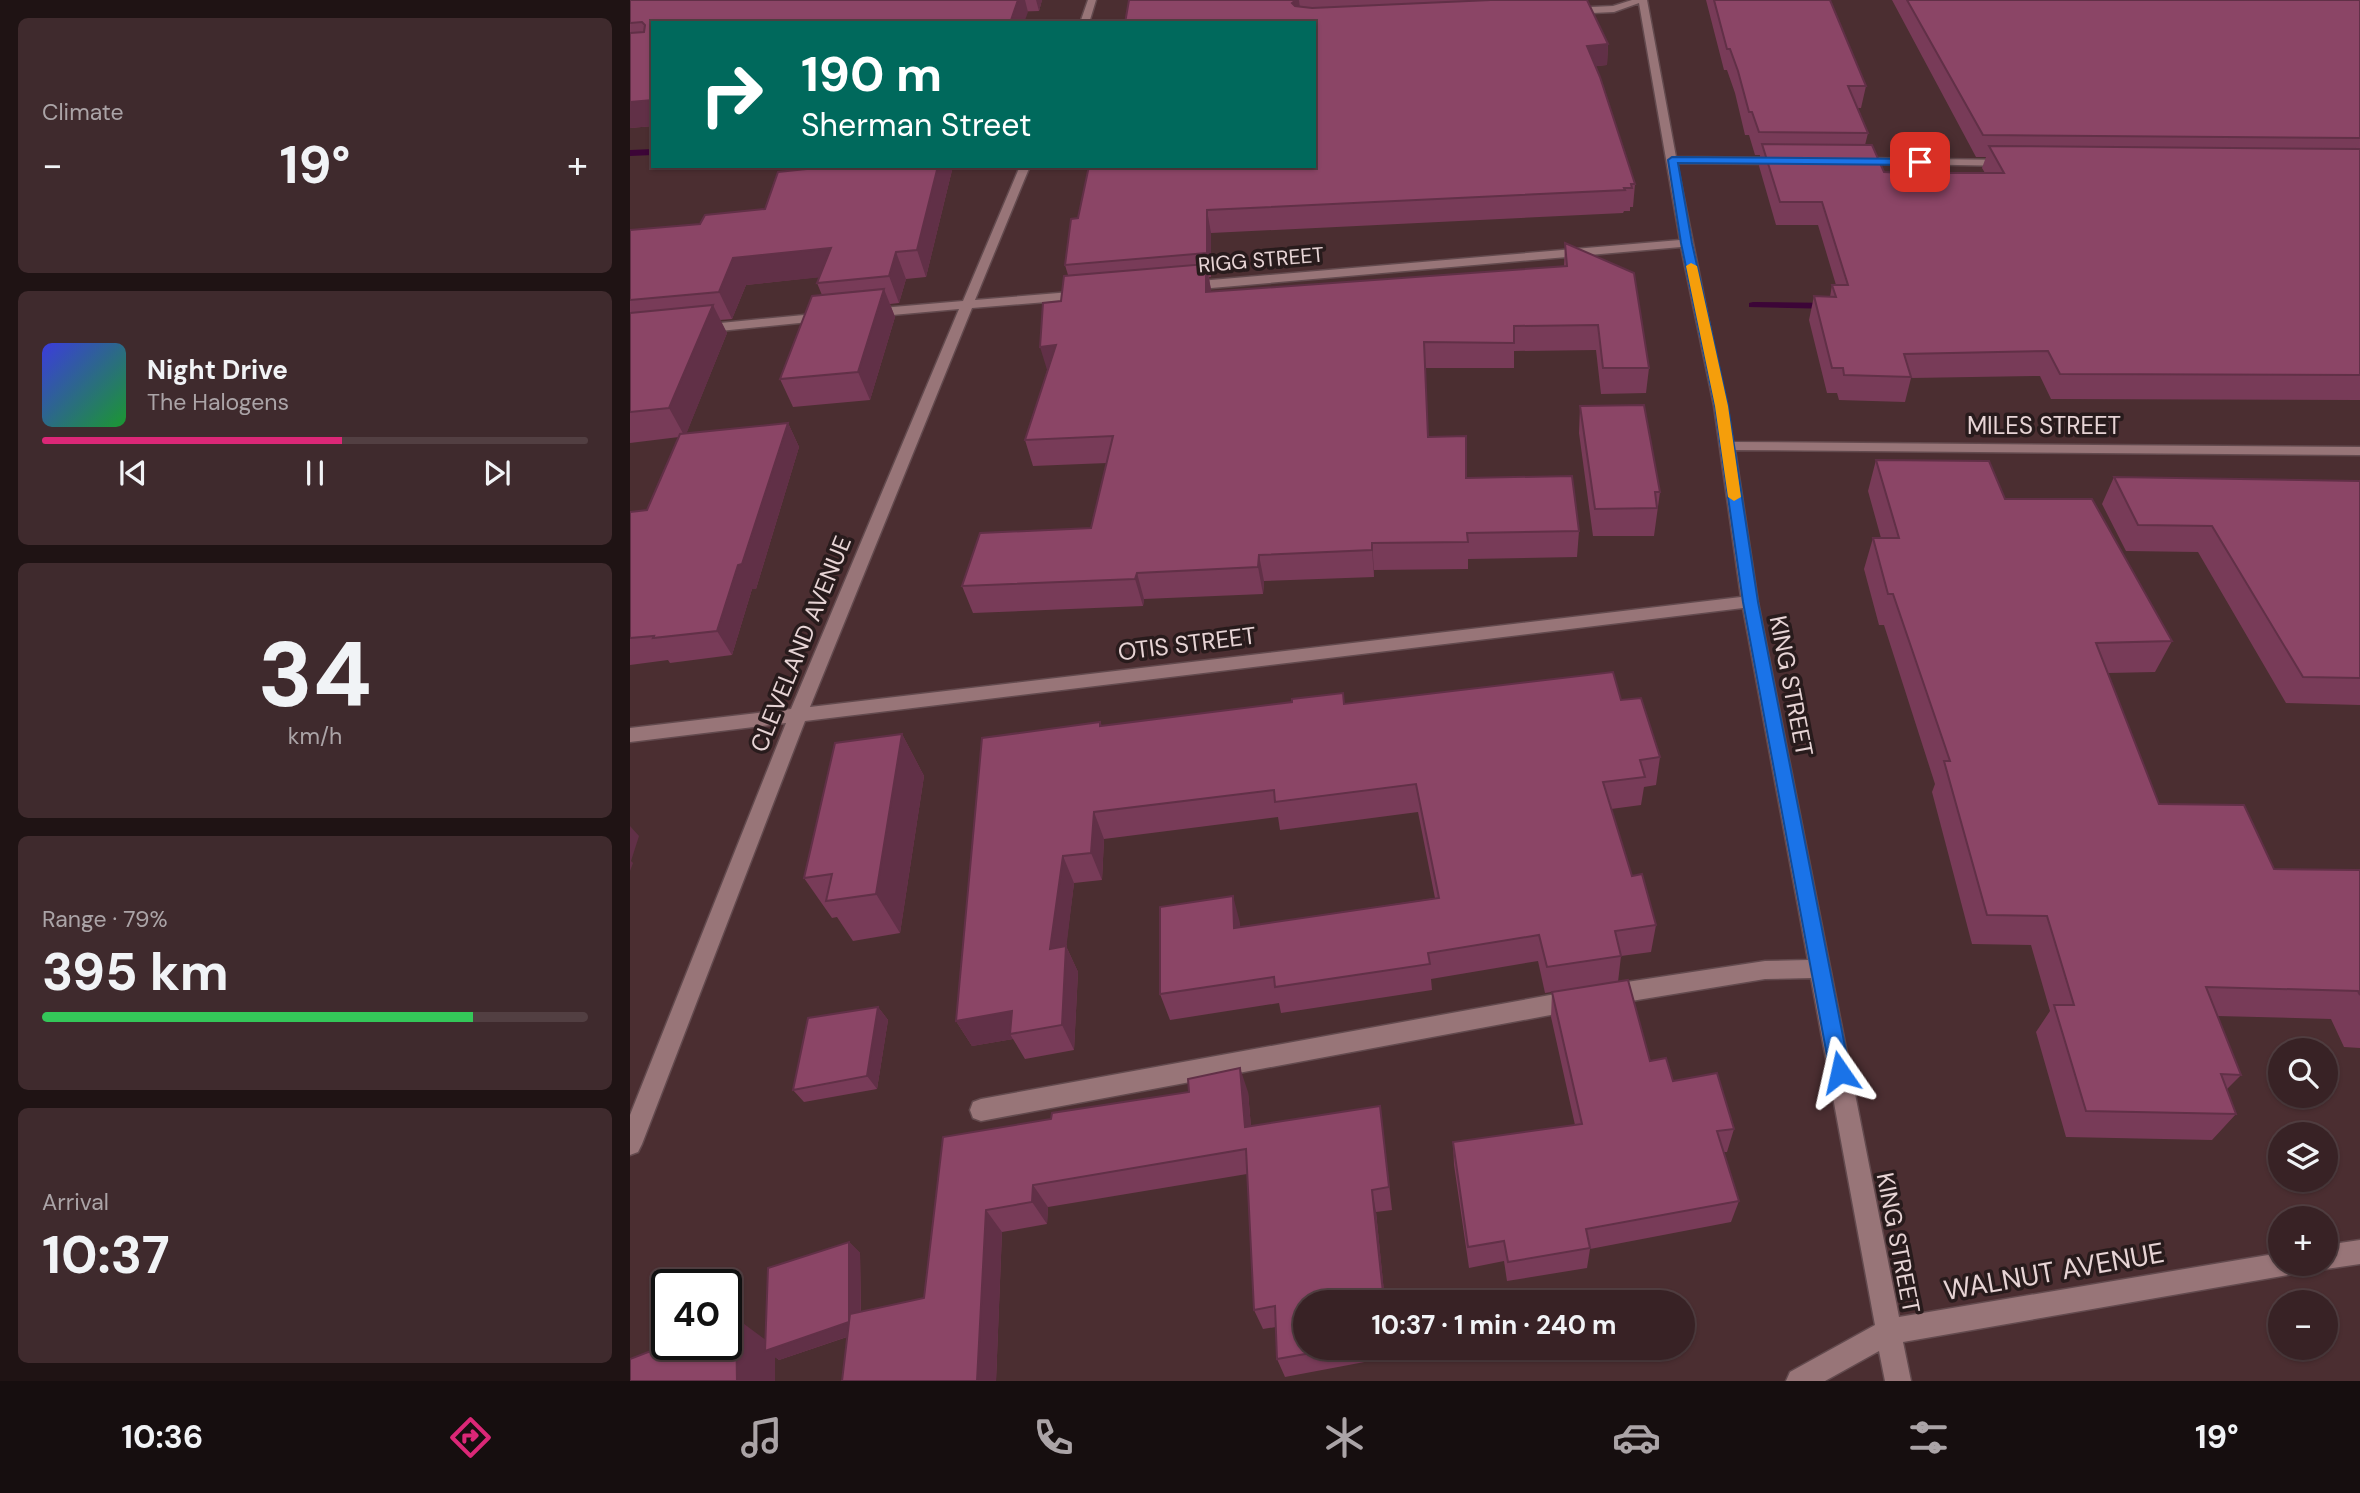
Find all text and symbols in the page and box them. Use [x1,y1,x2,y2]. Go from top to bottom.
text: 190 m [801,42,942,106]
icon: right [686,49,777,140]
text: Climate [42,97,124,127]
text: Sherman Street [801,104,1031,146]
text: 19° [280,131,350,199]
pin [1890,132,1950,192]
text: − [42,140,63,190]
text: + [567,140,588,190]
icon: arrive [1901,143,1939,181]
street label: RIGG STREET [1197,241,1325,279]
text: Night Drive [147,353,288,387]
text: The Halogens [147,387,289,417]
street label: MILES STREET [1967,410,2121,441]
icon: previous [114,454,152,492]
icon: pause [296,454,334,492]
icon: next [478,454,516,492]
street label: CLEVELAND AVENUE [743,531,858,756]
street label: KING STREET [1763,613,1820,759]
text: 34 [258,616,372,734]
street label: OTIS STREET [1116,620,1258,667]
text: km/h [288,721,342,751]
text: Range · 79% [42,904,168,934]
text: 395 km [42,938,229,1006]
position arrow [1803,1035,1877,1109]
map controls [2268,1038,2338,1360]
button: search [2268,1038,2338,1108]
button: layers [2268,1122,2338,1192]
street label: KING STREET [1870,1170,1927,1316]
text: Arrival [42,1187,109,1217]
button: + [2268,1206,2338,1276]
text: 10:37 [42,1221,170,1289]
street label: WALNUT AVENUE [1941,1234,2167,1309]
speed limit sign: 40 [651,1269,742,1360]
button: − [2268,1290,2338,1360]
text: 10:37 · 1 min · 240 m [1371,1308,1617,1342]
icon: directions [446,1413,495,1462]
icon: music [737,1413,786,1462]
icon: phone [1029,1413,1078,1462]
icon: climate [1320,1413,1369,1462]
icon: car [1612,1413,1661,1462]
icon: filters [1904,1413,1953,1462]
text: 10:36 [121,1416,203,1458]
text: 19° [2195,1416,2239,1458]

